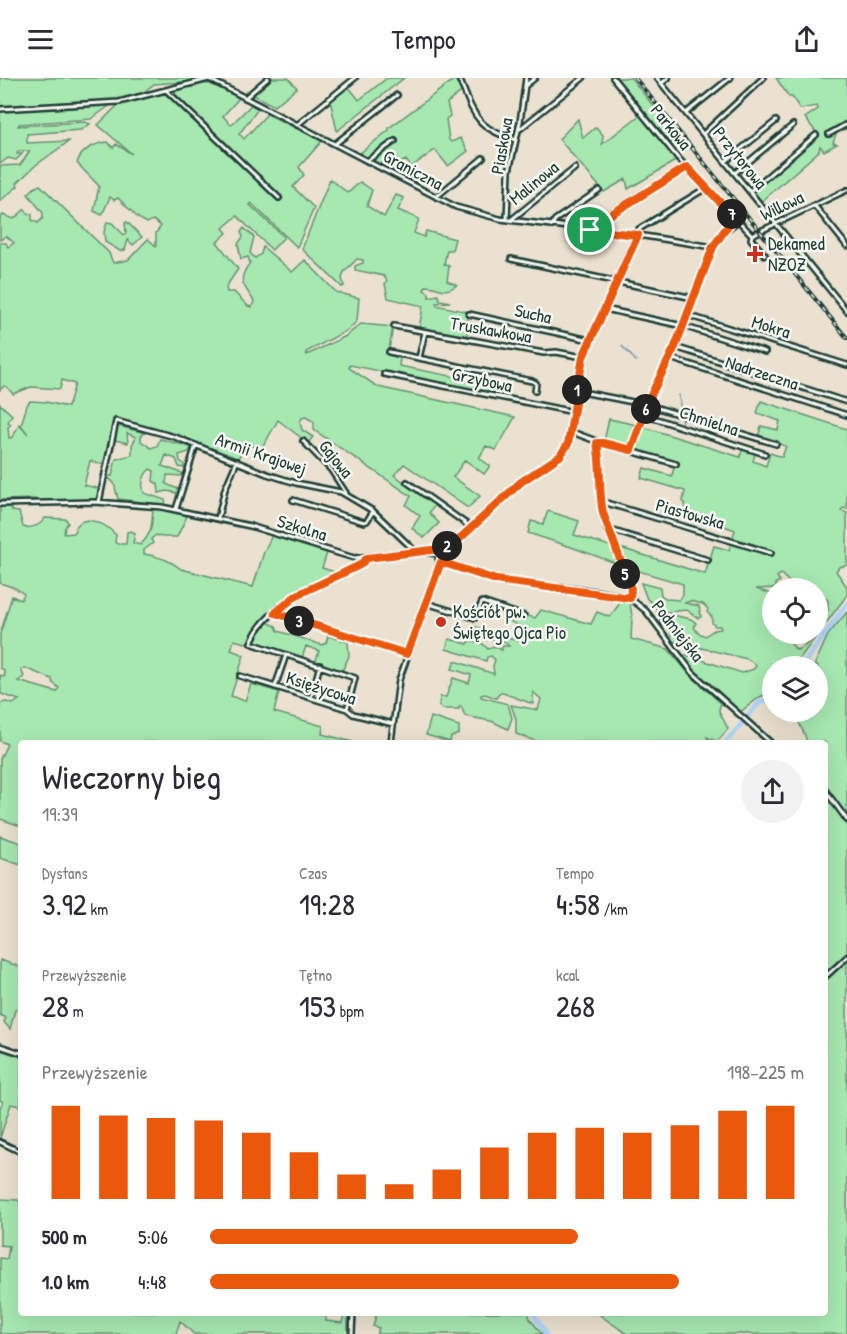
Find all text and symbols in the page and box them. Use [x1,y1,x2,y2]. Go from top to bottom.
text: Tempo [391,21,456,57]
icon: menu [24,23,57,56]
icon: share [790,23,823,56]
street label: Parkowa [645,98,698,155]
street label: Piaskowa [484,116,519,176]
street label: Przytorowa [707,121,773,194]
street label: Graniczna [379,143,448,196]
street label: Malinowa [504,155,564,210]
street label: Willowa [756,184,808,227]
pin: 7 [717,199,747,229]
text: 7 [728,203,736,225]
pin [564,204,615,255]
icon: arrive [573,213,606,246]
place label: Dekamed NZOZ [768,231,825,277]
marker: Dekamed NZOZ [746,245,764,263]
street label: Sucha [512,297,554,330]
street label: Mokra [749,309,794,344]
street label: Truskawkowa [448,310,534,349]
street label: Nadrzeczna [722,349,802,396]
street label: Grzybowa [450,361,515,398]
pin: 1 [562,375,592,405]
text: 1 [574,379,580,401]
pin: 6 [631,394,661,424]
text: 6 [643,398,649,420]
street label: Chmielna [676,399,742,442]
street label: Armii Krajowej [212,426,310,481]
street label: Gajowa [313,434,360,483]
street label: Piastowska [653,492,727,535]
street label: Szkolna [274,508,330,547]
pin: 2 [432,531,462,561]
text: 2 [443,535,451,557]
pin: 5 [610,559,640,589]
text: 5 [622,563,628,585]
map controls [762,578,828,722]
button: locate [762,578,828,644]
street label: Podmiejska [646,595,710,667]
place label: Kościół pw. Świętego Ojca Pio [453,599,566,645]
pin: 3 [284,606,314,636]
text: 3 [295,610,303,632]
marker: Kościół pw. Świętego Ojca Pio [434,615,448,629]
button: layers [762,656,828,722]
street label: Księżycowa [283,664,359,711]
text: Wieczorny bieg [42,755,221,799]
button: share [741,760,804,823]
text: 19:39 [42,800,78,827]
text: Dystans [42,862,88,884]
text: Czas [299,862,327,884]
text: Tempo [556,862,594,884]
text: 3.92 [42,884,87,924]
text: 19:28 [299,884,355,924]
text: 4:58 [556,884,600,924]
text: km [87,898,108,920]
text: /km [600,898,628,920]
text: Przewyższenie [42,964,127,986]
text: Tętno [299,964,332,986]
text: kcal [556,964,579,986]
text: 28 [42,986,69,1026]
text: 153 [299,986,336,1026]
text: 268 [556,986,595,1026]
text: m [69,1000,84,1022]
text: bpm [336,1000,364,1022]
text: Przewyższenie [42,1058,148,1085]
text: 198–225 m [727,1058,804,1085]
text: 500 m [42,1223,87,1250]
text: 5:06 [138,1223,168,1250]
text: 1.0 km [42,1268,89,1295]
text: 4:48 [138,1268,166,1295]

